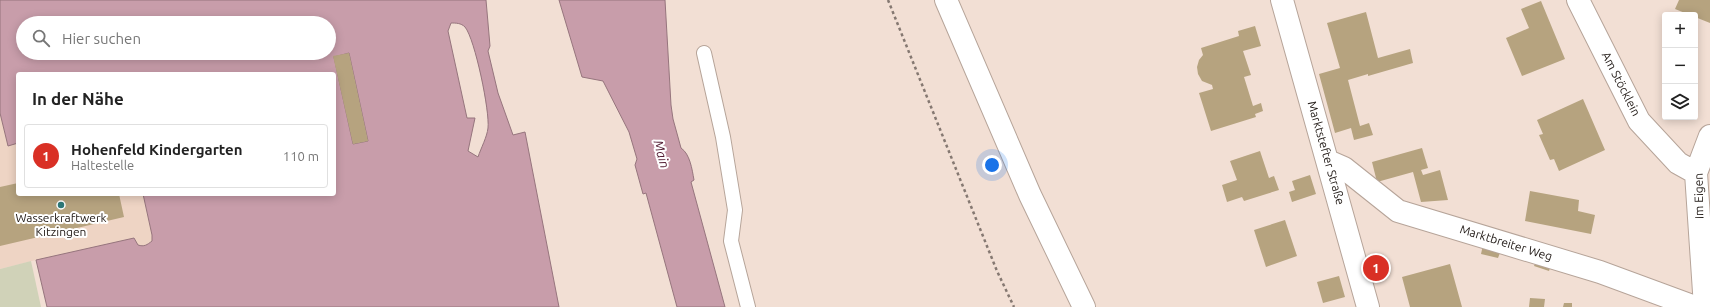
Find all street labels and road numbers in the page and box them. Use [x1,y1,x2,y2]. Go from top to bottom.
street label: Am Stöcklein [1600,50,1643,118]
street label: Marktstefter Straße [1305,100,1348,206]
street label: Im Eigen [1692,173,1705,219]
street label: Marktbreiter Weg [1458,222,1554,263]

